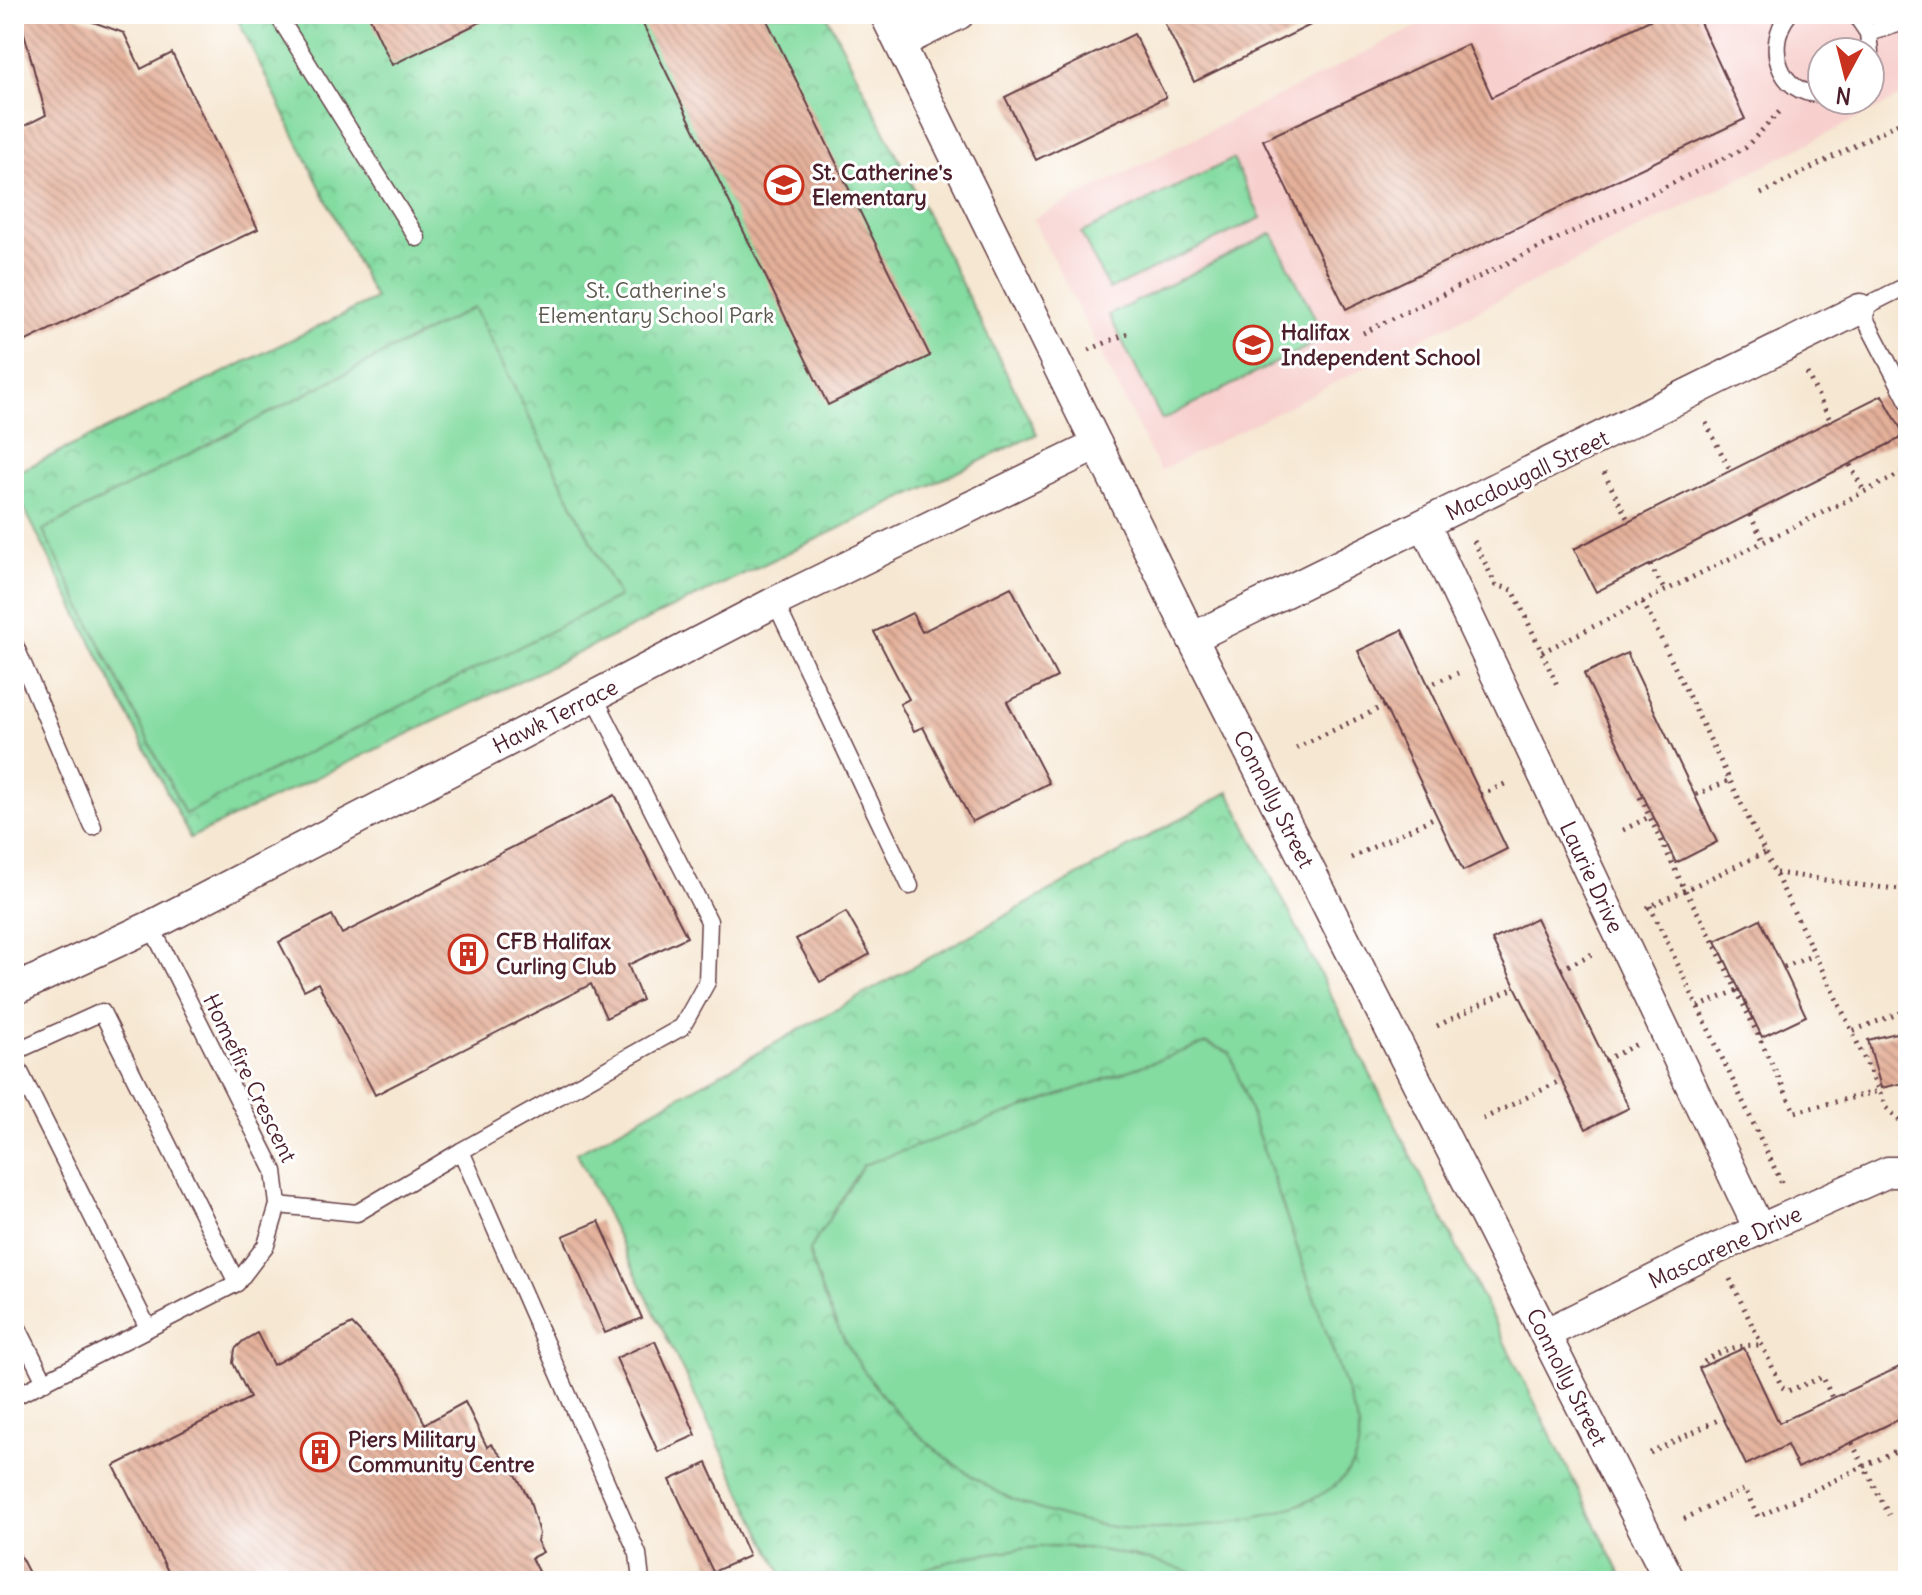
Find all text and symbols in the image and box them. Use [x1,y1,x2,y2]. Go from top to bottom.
north arrow [1806,36,1886,116]
text: N [1834,81,1853,111]
place label: St. Catherine's Elementary [812,158,953,211]
school or university icon: St. Catherine's Elementary [763,164,805,206]
park label: St. Catherine's Elementary School Park [538,276,774,329]
place label: Halifax Independent School [1281,318,1481,371]
school or university icon: Halifax Independent School [1232,324,1274,366]
street label: Macdougall Street [1441,423,1613,527]
street label: Hawk Terrace [488,672,622,760]
street label: Connolly Street [1227,725,1321,873]
street label: Laurie Drive [1554,817,1630,937]
place label: CFB Halifax Curling Club [496,927,616,980]
building icon: CFB Halifax Curling Club [447,933,489,975]
street label: Homefire Crescent [197,989,303,1167]
street label: Mascarene Drive [1644,1199,1806,1295]
street label: Connolly Street [1520,1303,1614,1451]
place label: Piers Military Community Centre [348,1425,535,1478]
building icon: Piers Military Community Centre [299,1431,341,1473]

